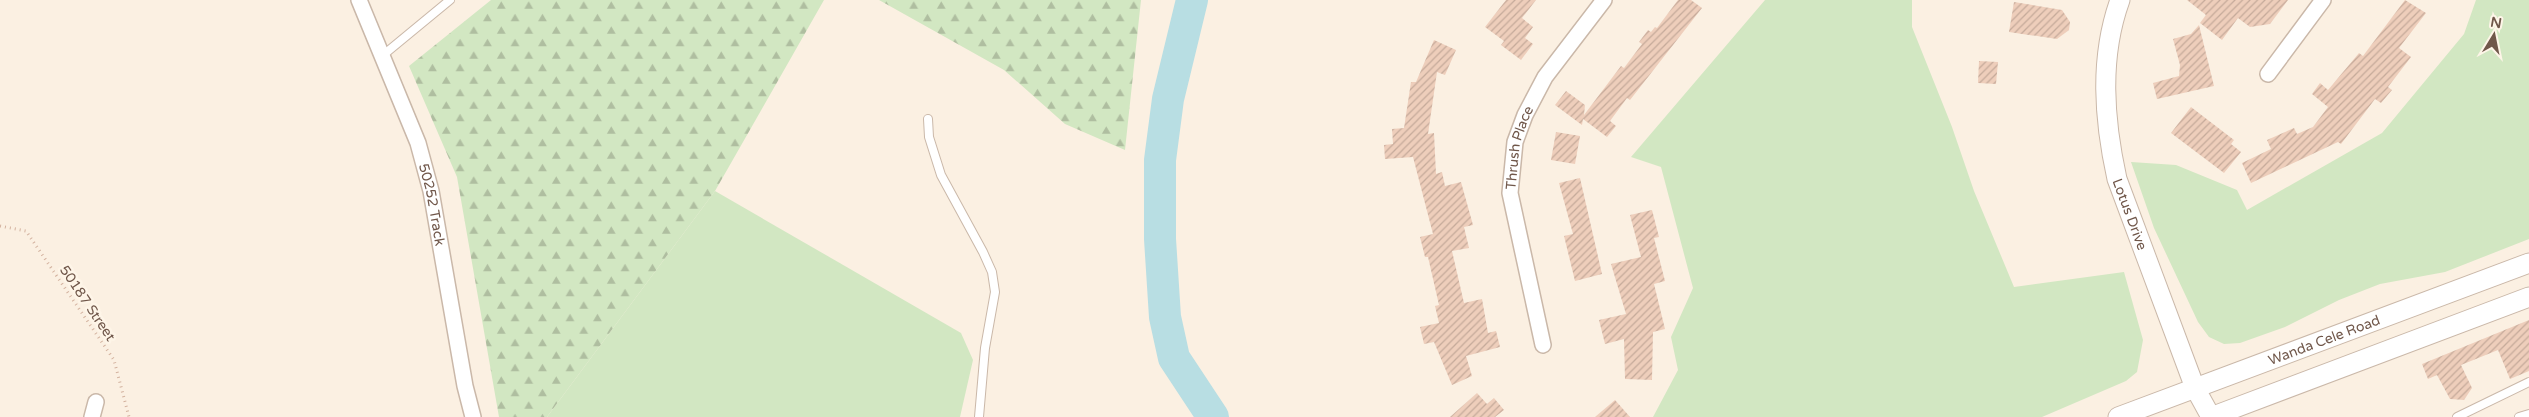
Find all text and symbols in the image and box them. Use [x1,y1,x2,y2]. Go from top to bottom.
north arrow [2469,10,2519,60]
text: N [2489,13,2503,32]
street label: Thrush Place [1502,103,1537,190]
street label: 50252 Track [415,162,448,247]
street label: Lotus Drive [2109,176,2151,253]
street label: 50187 Street [56,262,119,345]
street label: Wanda Cele Road [2266,312,2382,369]

